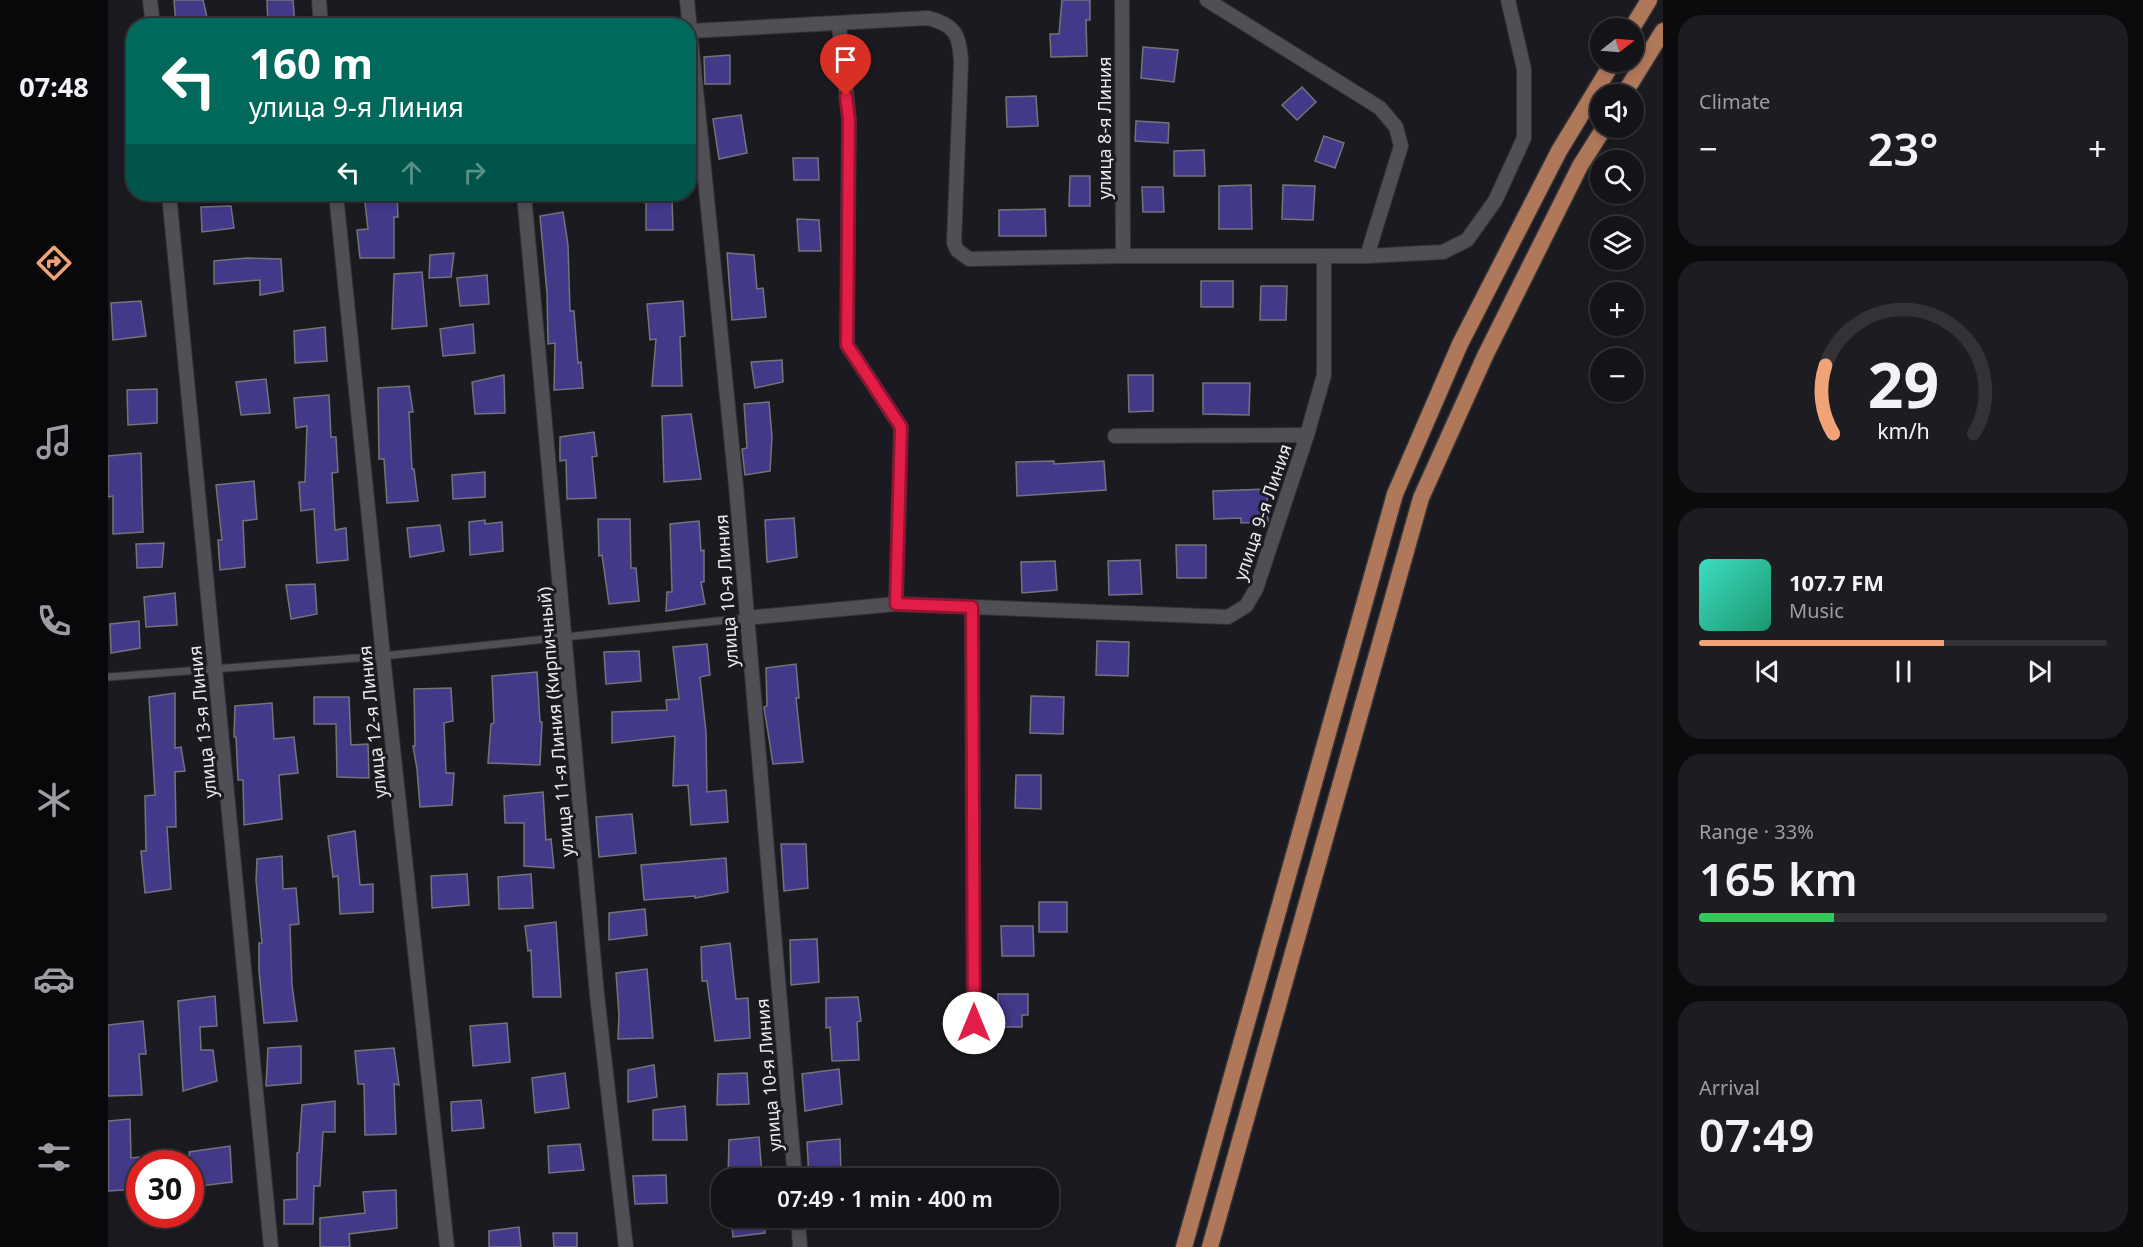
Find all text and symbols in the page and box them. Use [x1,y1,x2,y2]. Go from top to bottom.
north arrow [1590,18,1644,72]
map controls [1590,18,1644,402]
text: 160 m [249,34,373,91]
pin [820,34,871,96]
icon: left [150,42,228,120]
icon: arrive [829,43,862,76]
street label: улица 8-я Линия [1092,56,1116,200]
text: 07:48 [19,68,89,105]
button: sound [1590,84,1644,138]
text: улица 9-я Линия [249,88,464,125]
text: Climate [1699,88,1770,115]
text: 23° [1868,118,1938,179]
text: − [1699,126,1718,171]
text: + [2088,126,2107,171]
button: search [1590,150,1644,204]
icon: left [332,156,365,189]
icon: ahead [395,156,428,189]
icon: right [458,156,491,189]
button: layers [1590,216,1644,270]
icon: directions [33,242,75,284]
button: + [1590,282,1644,336]
text: 29 [1867,341,1939,426]
button: − [1590,348,1644,402]
text: km/h [1877,417,1929,446]
icon: music [33,421,75,463]
street label: улица 9-я Линия [1227,440,1297,584]
street label: улица 10-я Линия [709,514,743,668]
text: 107.7 FM [1789,567,1884,597]
street label: улица 11-я Линия (Кирпичный) [531,586,579,858]
text: Music [1789,597,1844,624]
icon: phone [33,600,75,642]
street label: улица 13-я Линия [182,644,222,800]
street label: улица 12-я Линия [352,644,392,800]
icon: previous [1751,655,1784,688]
icon: pause [1887,655,1920,688]
icon: next [2023,655,2056,688]
icon: climate [33,779,75,821]
text: Range · 33% [1699,818,1814,845]
text: 165 km [1699,848,1858,909]
icon: car [33,958,75,1000]
position arrow [942,991,1006,1055]
street label: улица 10-я Линия [749,997,787,1153]
text: Arrival [1699,1074,1760,1101]
text: 07:49 [1699,1104,1814,1165]
icon: filters [33,1136,75,1178]
speed limit sign: 30 [126,1150,204,1228]
text: 07:49 · 1 min · 400 m [777,1183,993,1213]

